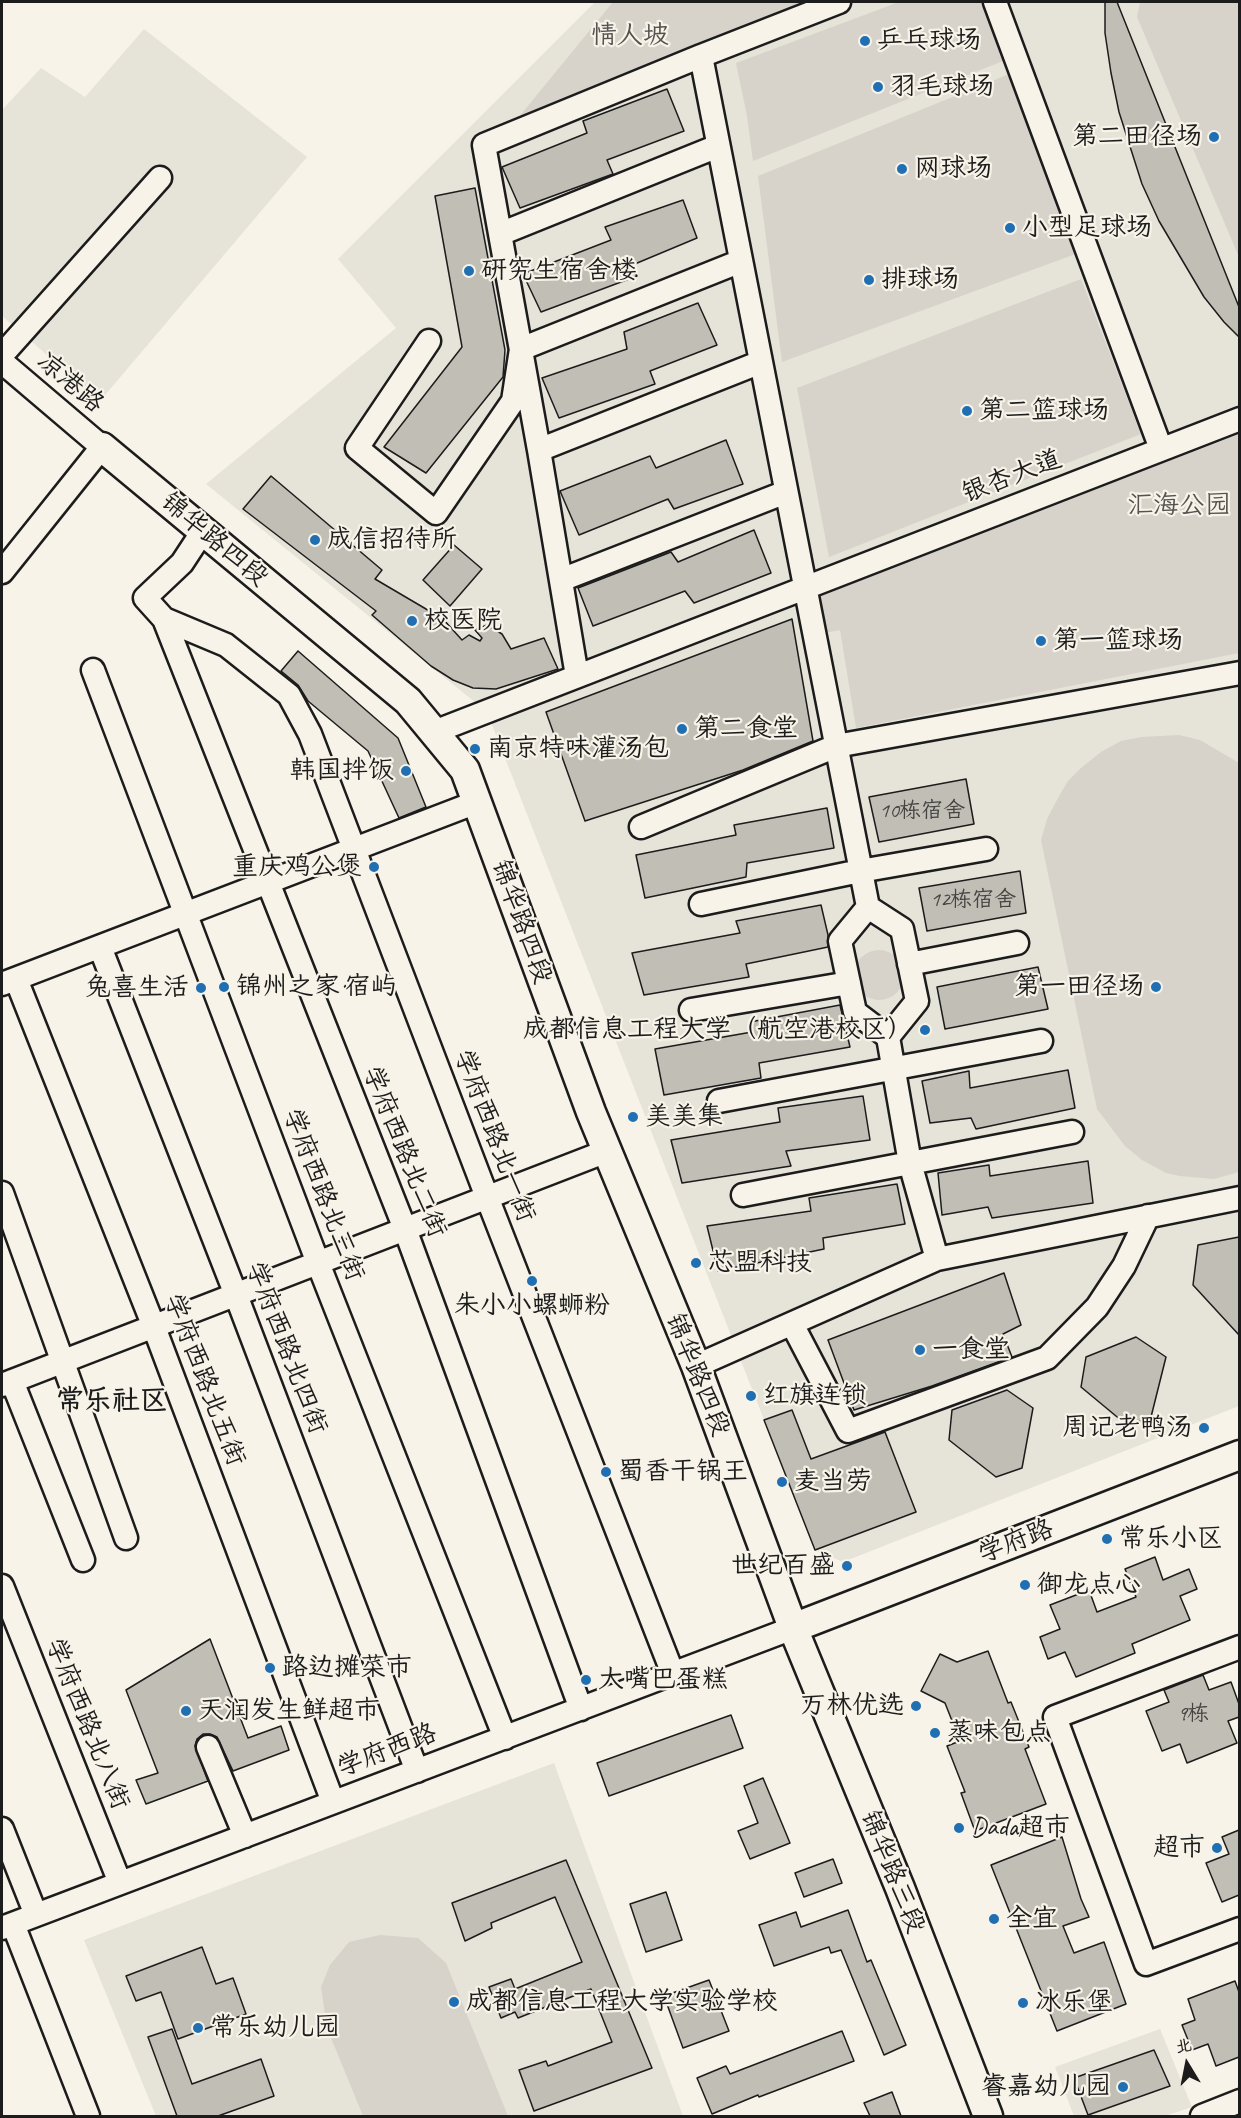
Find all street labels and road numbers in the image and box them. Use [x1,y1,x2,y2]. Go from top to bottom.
street label: 凉港路 [30,346,110,420]
street label: 银杏大道 [958,444,1066,510]
street label: 锦华路四段 [154,486,274,594]
street label: 锦华路四段 [484,856,558,988]
street label: 学府西路北一街 [447,1045,541,1227]
street label: 学府西路北二街 [355,1062,453,1242]
street label: 学府西路北三街 [276,1104,370,1286]
street label: 学府西路北四街 [239,1257,333,1439]
street label: 学府西路北五街 [157,1289,251,1471]
street label: 锦华路四段 [658,1309,736,1441]
street label: 学府路 [974,1513,1058,1571]
street label: 学府西路北八街 [38,1634,136,1814]
street label: 学府西路 [333,1718,441,1784]
street label: 锦华路三段 [853,1806,931,1938]

